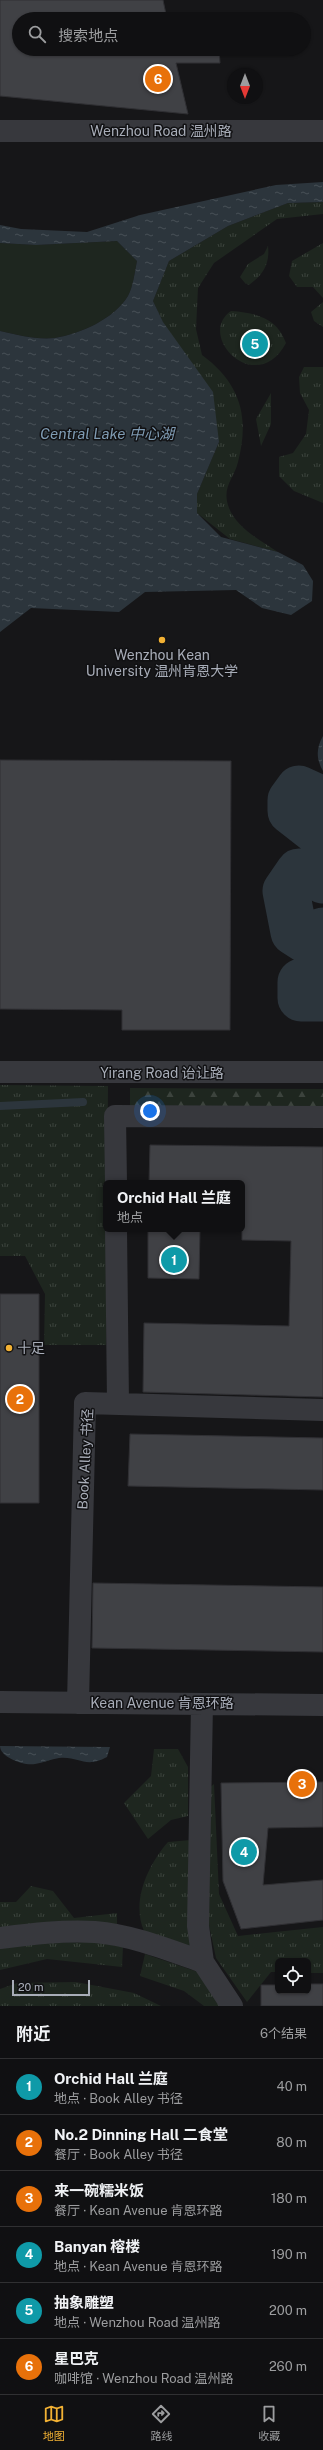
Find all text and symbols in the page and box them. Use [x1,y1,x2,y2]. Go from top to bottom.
search box [12,12,311,56]
icon: search [26,23,48,45]
text: 搜索地点 [58,27,118,44]
pin: 6 [145,64,171,94]
north arrow [227,68,263,104]
street label: Wenzhou Road 温州路 [90,123,232,139]
pin: 5 [242,329,268,359]
water label: Central Lake 中心湖 [40,425,176,442]
marker: Wenzhou Kean University 温州肯恩大学 [157,635,167,645]
place label: Wenzhou Kean University 温州肯恩大学 [86,647,238,679]
street label: Yirang Road 诒让路 [100,1065,224,1081]
your location [140,1101,160,1121]
popup [103,1180,245,1232]
text: Orchid Hall 兰庭 [117,1189,231,1206]
text: 地点 [117,1210,143,1225]
pin: 1 [161,1245,187,1275]
place label: 十足 [17,1340,45,1356]
marker: 十足 [4,1343,14,1353]
pin: 2 [7,1384,33,1414]
street label: Book Alley 书径 [74,1408,96,1510]
street label: Kean Avenue 肯恩环路 [90,1695,234,1711]
pin: 3 [289,1769,315,1799]
pin: 4 [231,1837,257,1867]
map controls [275,1958,311,1994]
button: locate [275,1958,311,1994]
scale bar [12,1978,90,1997]
text: 20 m [18,1981,43,1993]
text: 附近 [16,2024,50,2044]
text: 6个结果 [260,2026,307,2041]
text: Orchid Hall 兰庭 [54,2070,168,2087]
text: 1 [26,2079,32,2094]
text: 40 m [276,2079,307,2094]
text: 地点 · Book Alley 书径 [54,2091,183,2106]
text: No.2 Dinning Hall 二食堂 [54,2126,228,2143]
text: 2 [25,2135,33,2150]
text: 80 m [276,2135,307,2150]
text: 餐厅 · Book Alley 书径 [54,2147,183,2162]
text: 来一碗糯米饭 [54,2182,144,2199]
text: 3 [25,2191,33,2206]
text: 180 m [271,2191,307,2206]
text: 餐厅 · Kean Avenue 肯恩环路 [54,2203,223,2218]
text: Banyan 榕楼 [54,2238,140,2255]
text: 4 [25,2247,33,2262]
text: 190 m [271,2247,307,2262]
text: 地点 · Kean Avenue 肯恩环路 [54,2259,223,2274]
text: 抽象雕塑 [54,2294,114,2311]
text: 5 [25,2303,33,2318]
text: 200 m [269,2303,307,2318]
text: 地点 · Wenzhou Road 温州路 [54,2315,221,2330]
text: 星巴克 [54,2350,99,2367]
text: 6 [25,2359,33,2374]
text: 260 m [269,2359,307,2374]
text: 咖啡馆 · Wenzhou Road 温州路 [54,2371,234,2386]
tab: 地图 [43,2403,65,2443]
tab: 路线 [150,2403,172,2443]
tab: 收藏 [258,2403,280,2443]

